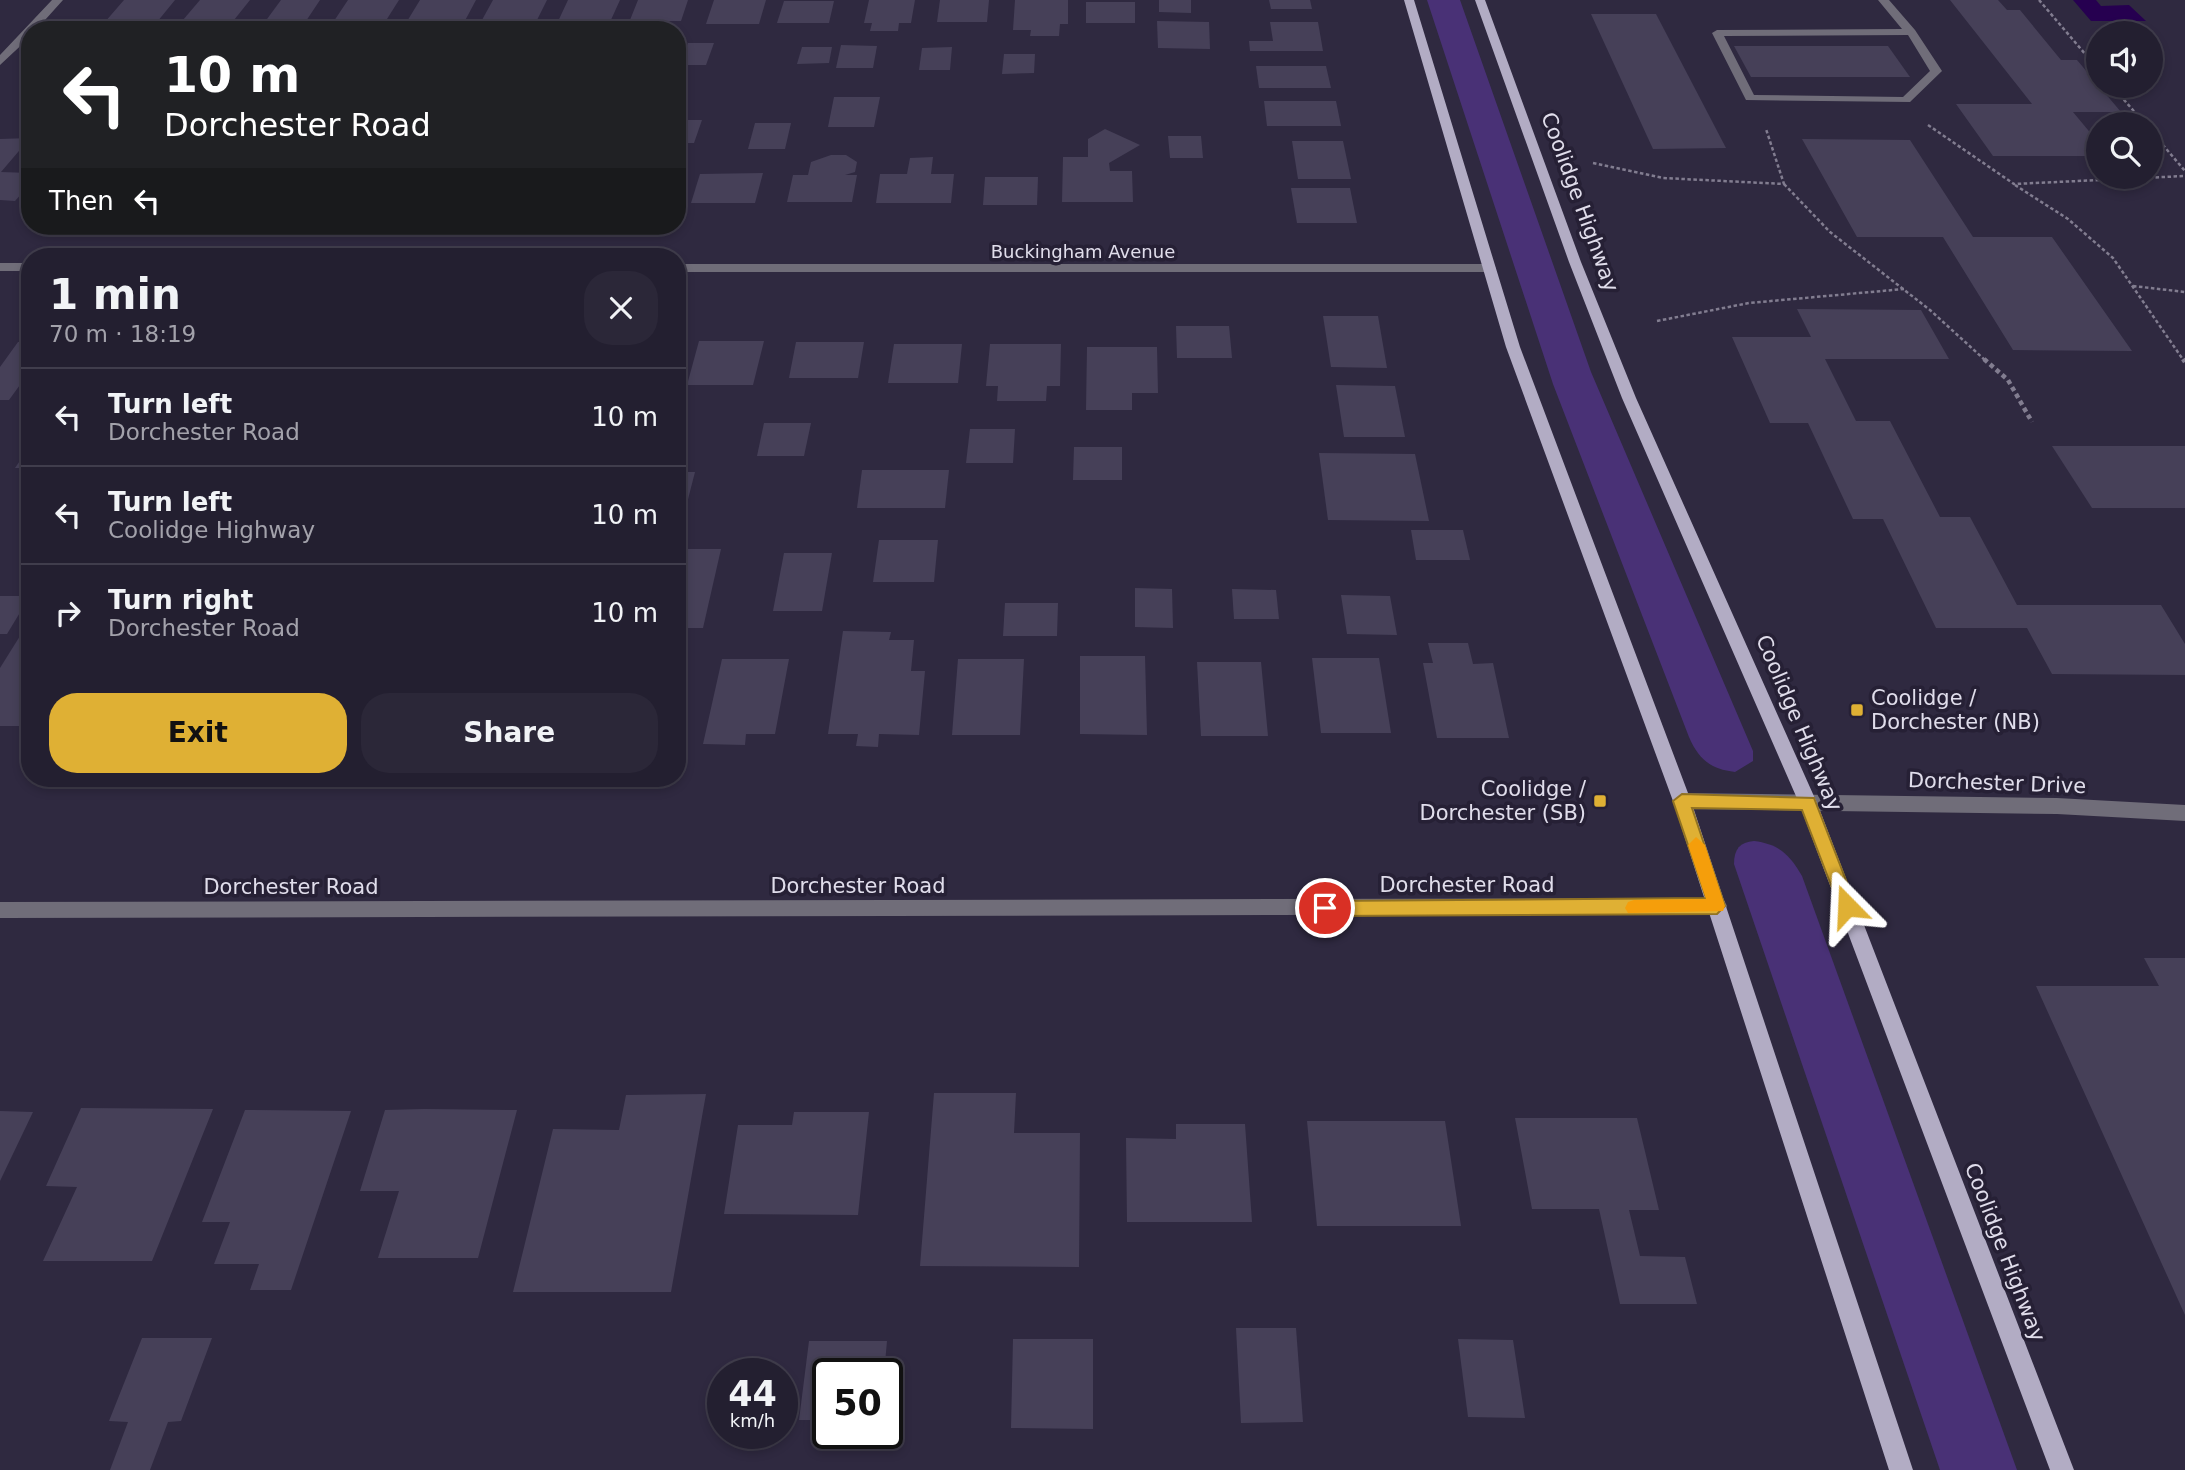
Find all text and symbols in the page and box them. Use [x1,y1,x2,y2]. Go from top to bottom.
map controls [2086,21,2163,189]
button: sound [2086,21,2163,98]
text: 10 m [164,47,300,104]
icon: left [49,49,140,140]
text: Dorchester Road [164,106,431,144]
street label: Coolidge Highway [1536,109,1624,295]
button: search [2086,112,2163,189]
icon: left [128,182,166,220]
text: Then [49,186,114,216]
street label: Buckingham Avenue [991,241,1175,262]
text: 1 min [49,270,181,319]
button: close [584,271,658,345]
text: 70 m · 18:19 [49,321,196,347]
text: Turn left [108,389,232,419]
icon: left [49,398,87,436]
text: 10 m [591,402,658,432]
text: Dorchester Road [108,419,300,445]
text: Turn left [108,487,232,517]
icon: left [49,496,87,534]
text: 10 m [591,500,658,530]
text: Coolidge Highway [108,517,315,543]
text: Turn right [108,585,253,615]
icon: right [49,594,87,632]
text: 10 m [591,598,658,628]
text: Dorchester Road [108,615,300,641]
street label: Coolidge Highway [1751,631,1847,815]
place label: Coolidge / Dorchester (NB) [1871,686,2040,734]
button: Exit [49,693,347,773]
button: Share [361,693,658,773]
marker: Coolidge / Dorchester (NB) [1849,702,1865,718]
street label: Dorchester Drive [1907,768,2087,798]
place label: Coolidge / Dorchester (SB) [1420,777,1587,825]
marker: Coolidge / Dorchester (SB) [1592,793,1608,809]
position arrow [1810,869,1884,943]
street label: Dorchester Road [1379,873,1555,897]
street label: Dorchester Road [770,874,946,898]
street label: Dorchester Road [203,875,379,899]
pin [1295,878,1355,938]
icon: arrive [1306,889,1344,927]
street label: Coolidge Highway [1960,1159,2050,1345]
speed limit sign: 50 [812,1358,903,1449]
text: 44 [728,1374,777,1414]
text: km/h [730,1410,775,1431]

